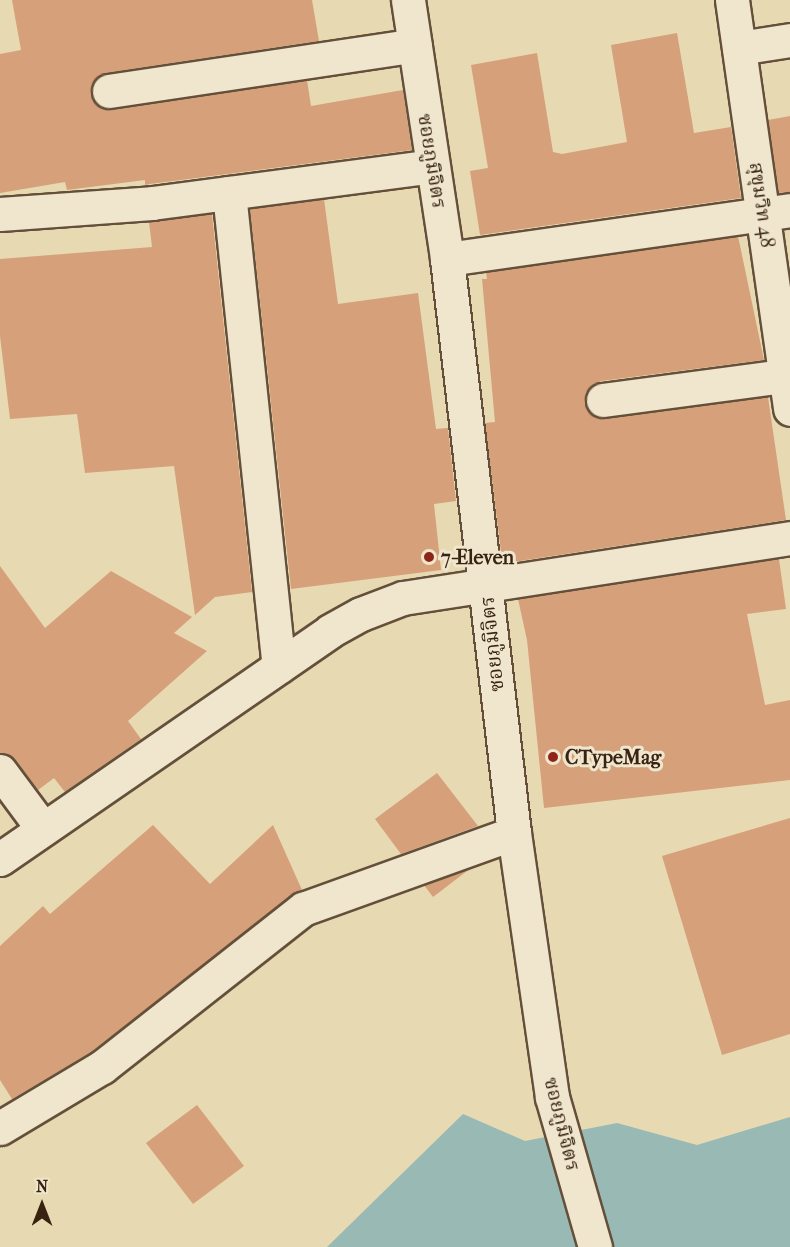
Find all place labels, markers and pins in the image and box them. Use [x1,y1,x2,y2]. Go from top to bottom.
place label: 7-Eleven [441,545,514,569]
marker: 7-Eleven [422,550,436,564]
place label: CTypeMag [565,745,661,769]
marker: CTypeMag [546,750,560,764]

